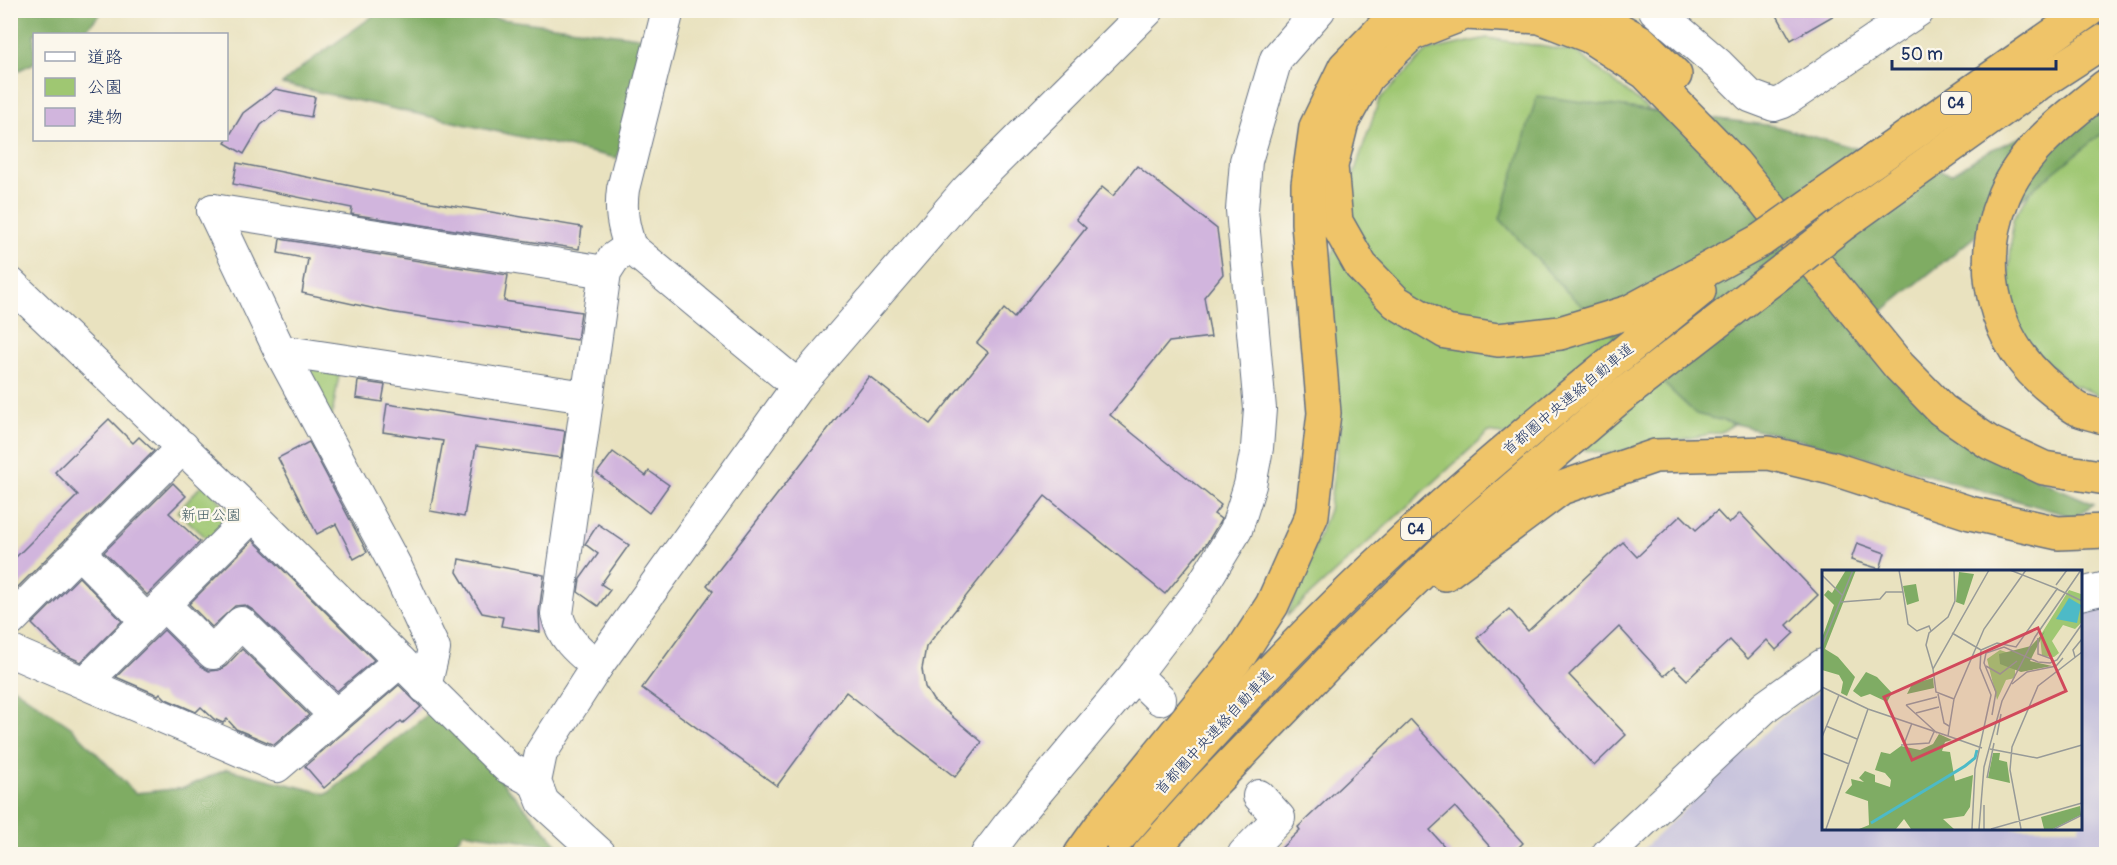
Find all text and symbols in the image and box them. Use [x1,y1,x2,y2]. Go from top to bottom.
legend [33,33,228,141]
scale bar [1892,33,2056,71]
text: 50 m [1901,43,1943,66]
text: 道路 [87,46,123,69]
text: 公園 [87,76,123,99]
road number: C4 [1941,92,1971,114]
text: 建物 [87,106,123,129]
street label: 首都圏中央連絡自動車道 [1499,339,1638,460]
park label: 新田公園 [181,506,241,525]
road number: C4 [1401,518,1431,540]
inset map [1822,570,2081,829]
street label: 首都圏中央連絡自動車道 [1151,666,1278,799]

